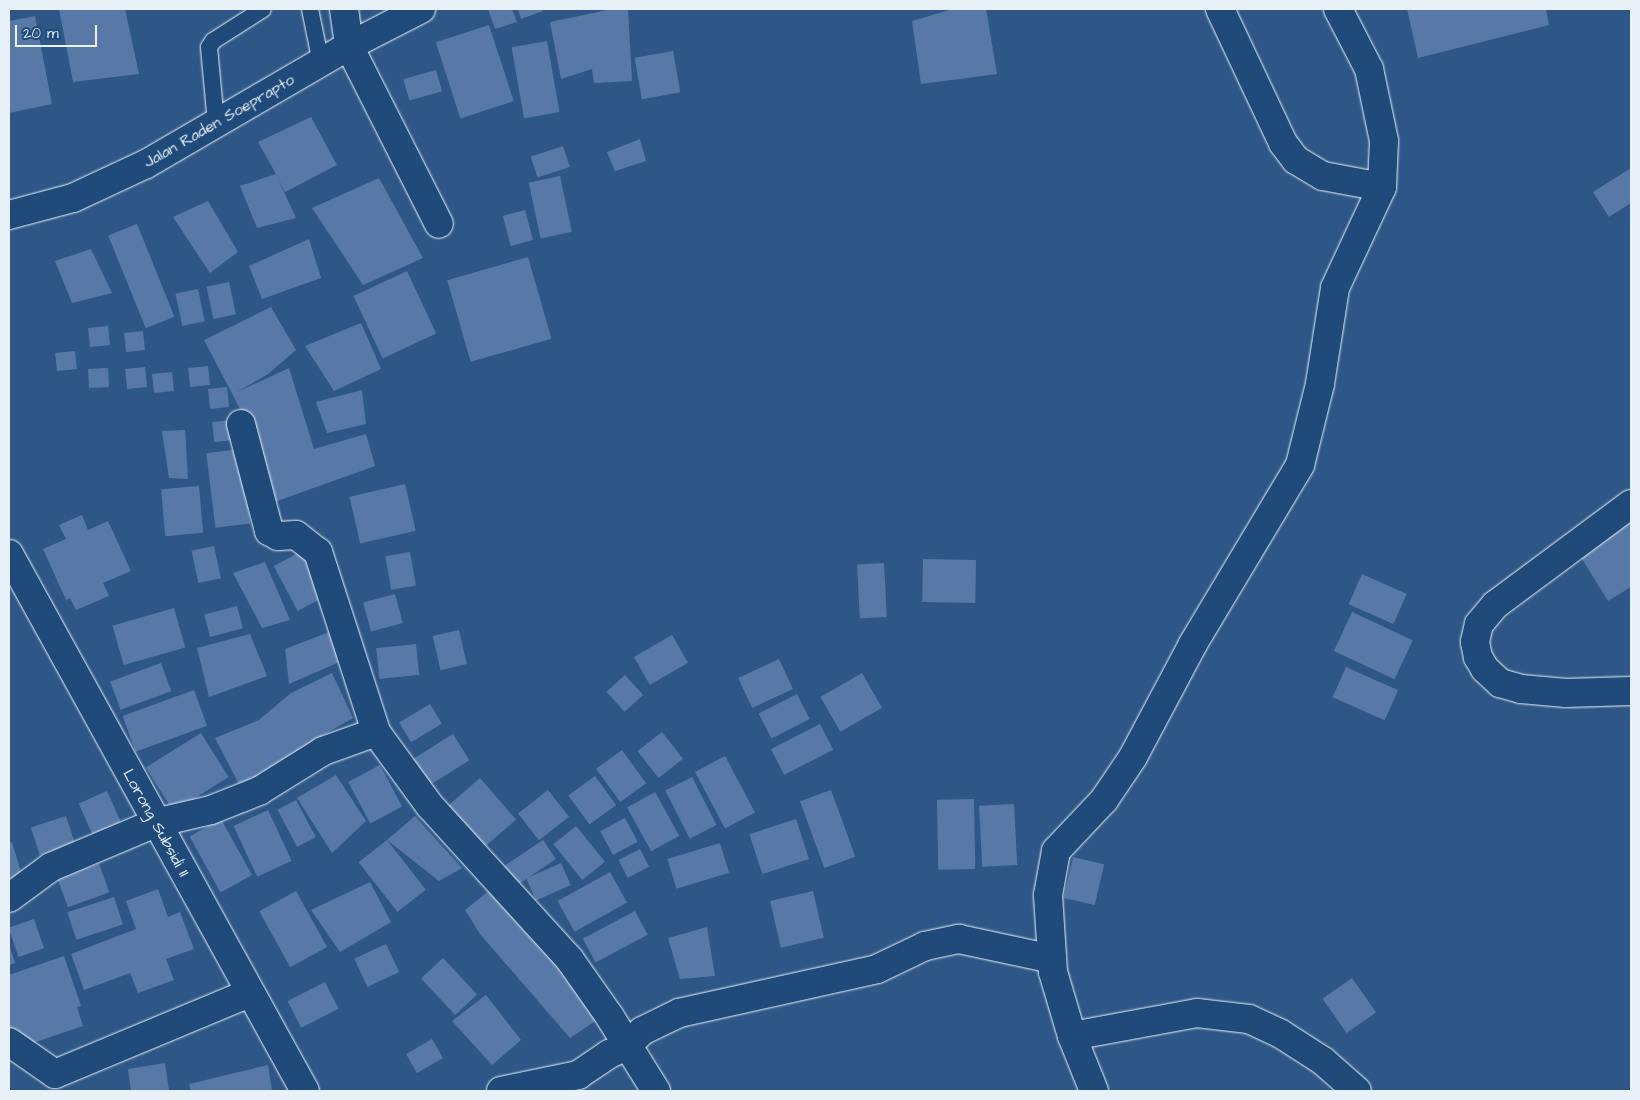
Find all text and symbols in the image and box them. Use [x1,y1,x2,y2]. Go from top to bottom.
scale bar [18,15,100,47]
text: 20 m [23,23,59,44]
street label: Jalan Raden Soeprapto [140,70,298,172]
street label: Lorong Subsidi II [118,766,194,880]

